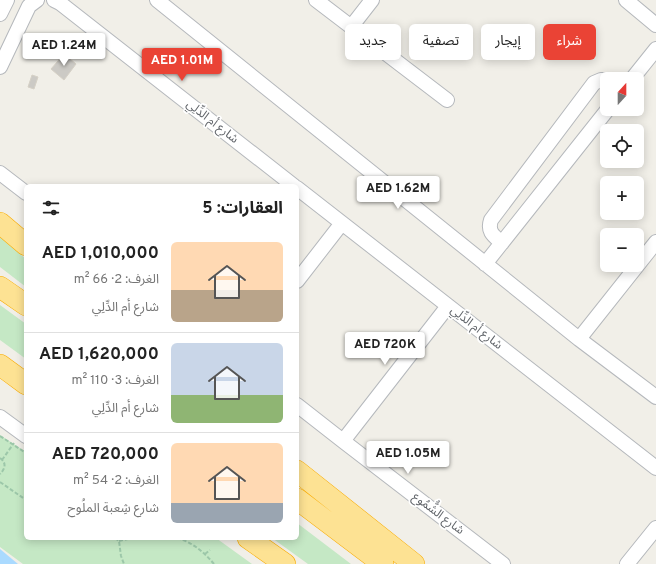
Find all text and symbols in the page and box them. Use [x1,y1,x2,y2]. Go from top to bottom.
chip: جديد [345,24,401,60]
chip: تصفية [409,24,473,60]
chip: إيجار [481,24,535,60]
chip: شراء [543,24,596,60]
pin: AED 1.24M [18,33,110,67]
text: AED 1.24M [32,38,97,54]
pin: AED 1.01M [136,48,228,82]
text: AED 1.01M [151,53,213,69]
north arrow [600,72,644,116]
map controls [600,72,644,272]
street label: شارع أم الدِّلِي [182,96,242,148]
button: locate [600,124,644,168]
pin: AED 1.62M [352,176,444,210]
button: + [600,176,644,220]
text: AED 1.62M [366,181,430,197]
icon: filters [40,197,62,219]
text: العقارات: 5 [202,198,283,220]
button: − [600,228,644,272]
text: AED 1,010,000 [42,243,159,265]
icon: home [203,258,251,306]
text: الغرف: 2 · 66 m² [74,272,159,288]
text: شارع أم الدِّلِي [92,300,159,316]
street label: شارع أم الدِّلِي [446,302,506,354]
pin: AED 720K [344,332,426,366]
text: AED 720K [354,337,416,353]
text: AED 1,620,000 [39,344,159,366]
icon: home [203,359,251,407]
text: الغرف: 3 · 110 m² [71,373,159,389]
text: شارع أم الدِّلِي [92,401,159,417]
pin: AED 1.05M [362,441,454,475]
text: AED 720,000 [52,444,159,466]
text: AED 1.05M [375,446,441,462]
icon: home [203,459,251,507]
text: الغرف: 2 · 54 m² [73,473,159,489]
street label: شارع الشُّمُوع [409,486,469,539]
text: شارع شِعبة الملُوح [67,501,159,517]

